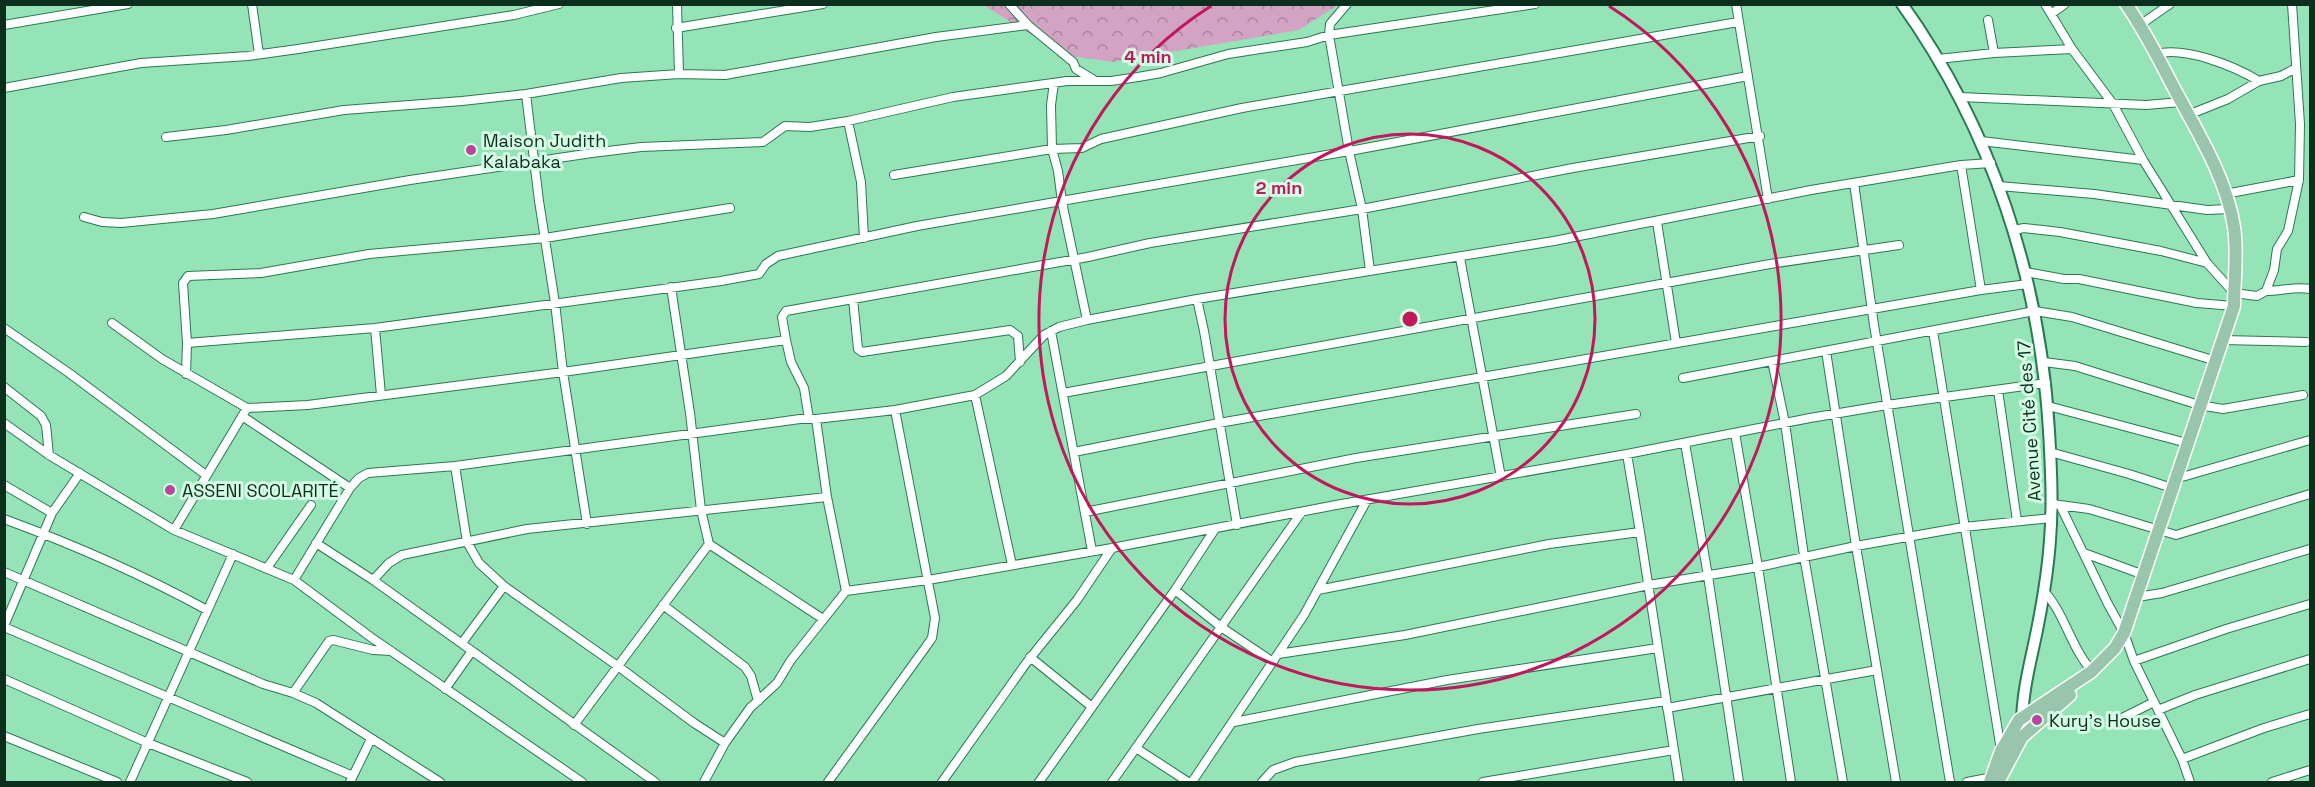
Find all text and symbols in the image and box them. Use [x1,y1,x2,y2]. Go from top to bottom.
text: 4 min [1124,45,1172,68]
place label: Maison Judith Kalabaka [483,129,606,173]
marker: Maison Judith Kalabaka [464,143,478,157]
text: 2 min [1256,176,1302,199]
centre of rings [1400,309,1420,329]
street label: Avenue Cité des 17 [2012,340,2046,502]
place label: ASSENI SCOLARITÉ [182,479,339,502]
marker: ASSENI SCOLARITÉ [163,483,177,497]
place label: Kury's House [2049,709,2161,732]
marker: Kury's House [2030,713,2044,727]

